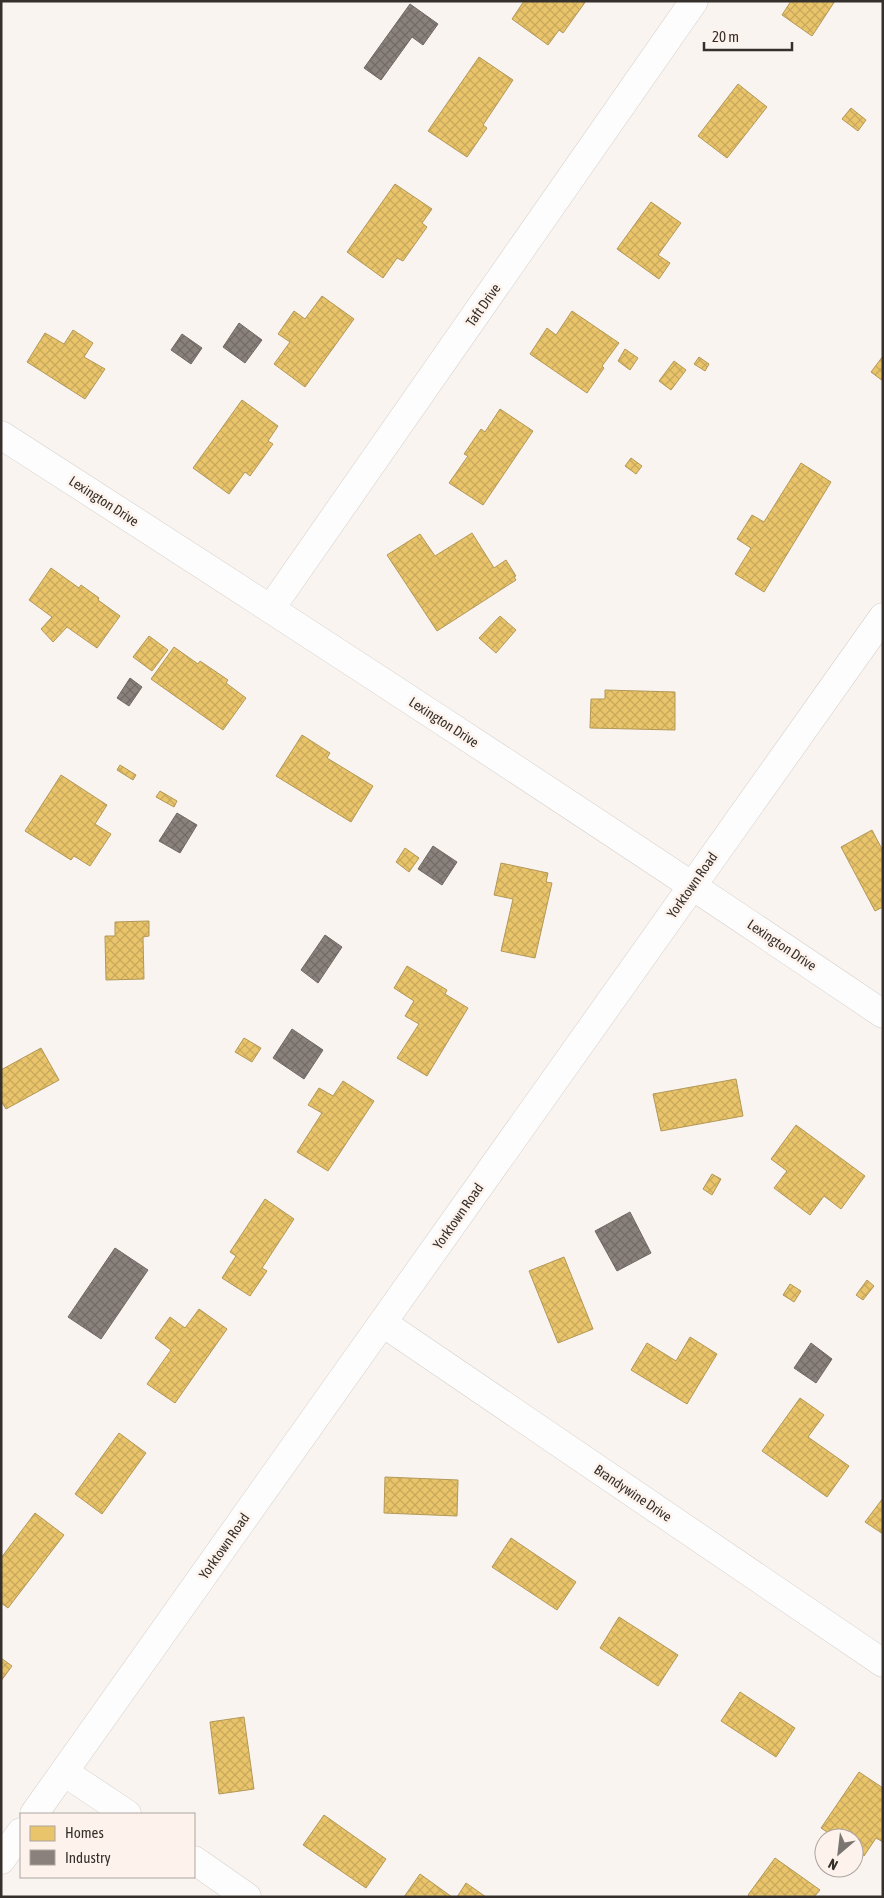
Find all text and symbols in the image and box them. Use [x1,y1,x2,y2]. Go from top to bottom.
scale bar [704,20,792,52]
text: 20 m [712,28,739,45]
street label: Taft Drive [462,280,504,330]
street label: Lexington Drive [66,473,142,529]
street label: Lexington Drive [406,694,482,750]
street label: Yorktown Road [664,849,720,921]
street label: Lexington Drive [744,916,820,974]
street label: Yorktown Road [430,1180,486,1252]
street label: Brandywine Drive [591,1461,675,1525]
street label: Yorktown Road [196,1510,252,1582]
legend [20,1813,195,1878]
text: Homes [65,1824,104,1841]
north arrow [814,1828,864,1878]
text: Industry [65,1849,111,1866]
text: N [825,1855,840,1873]

